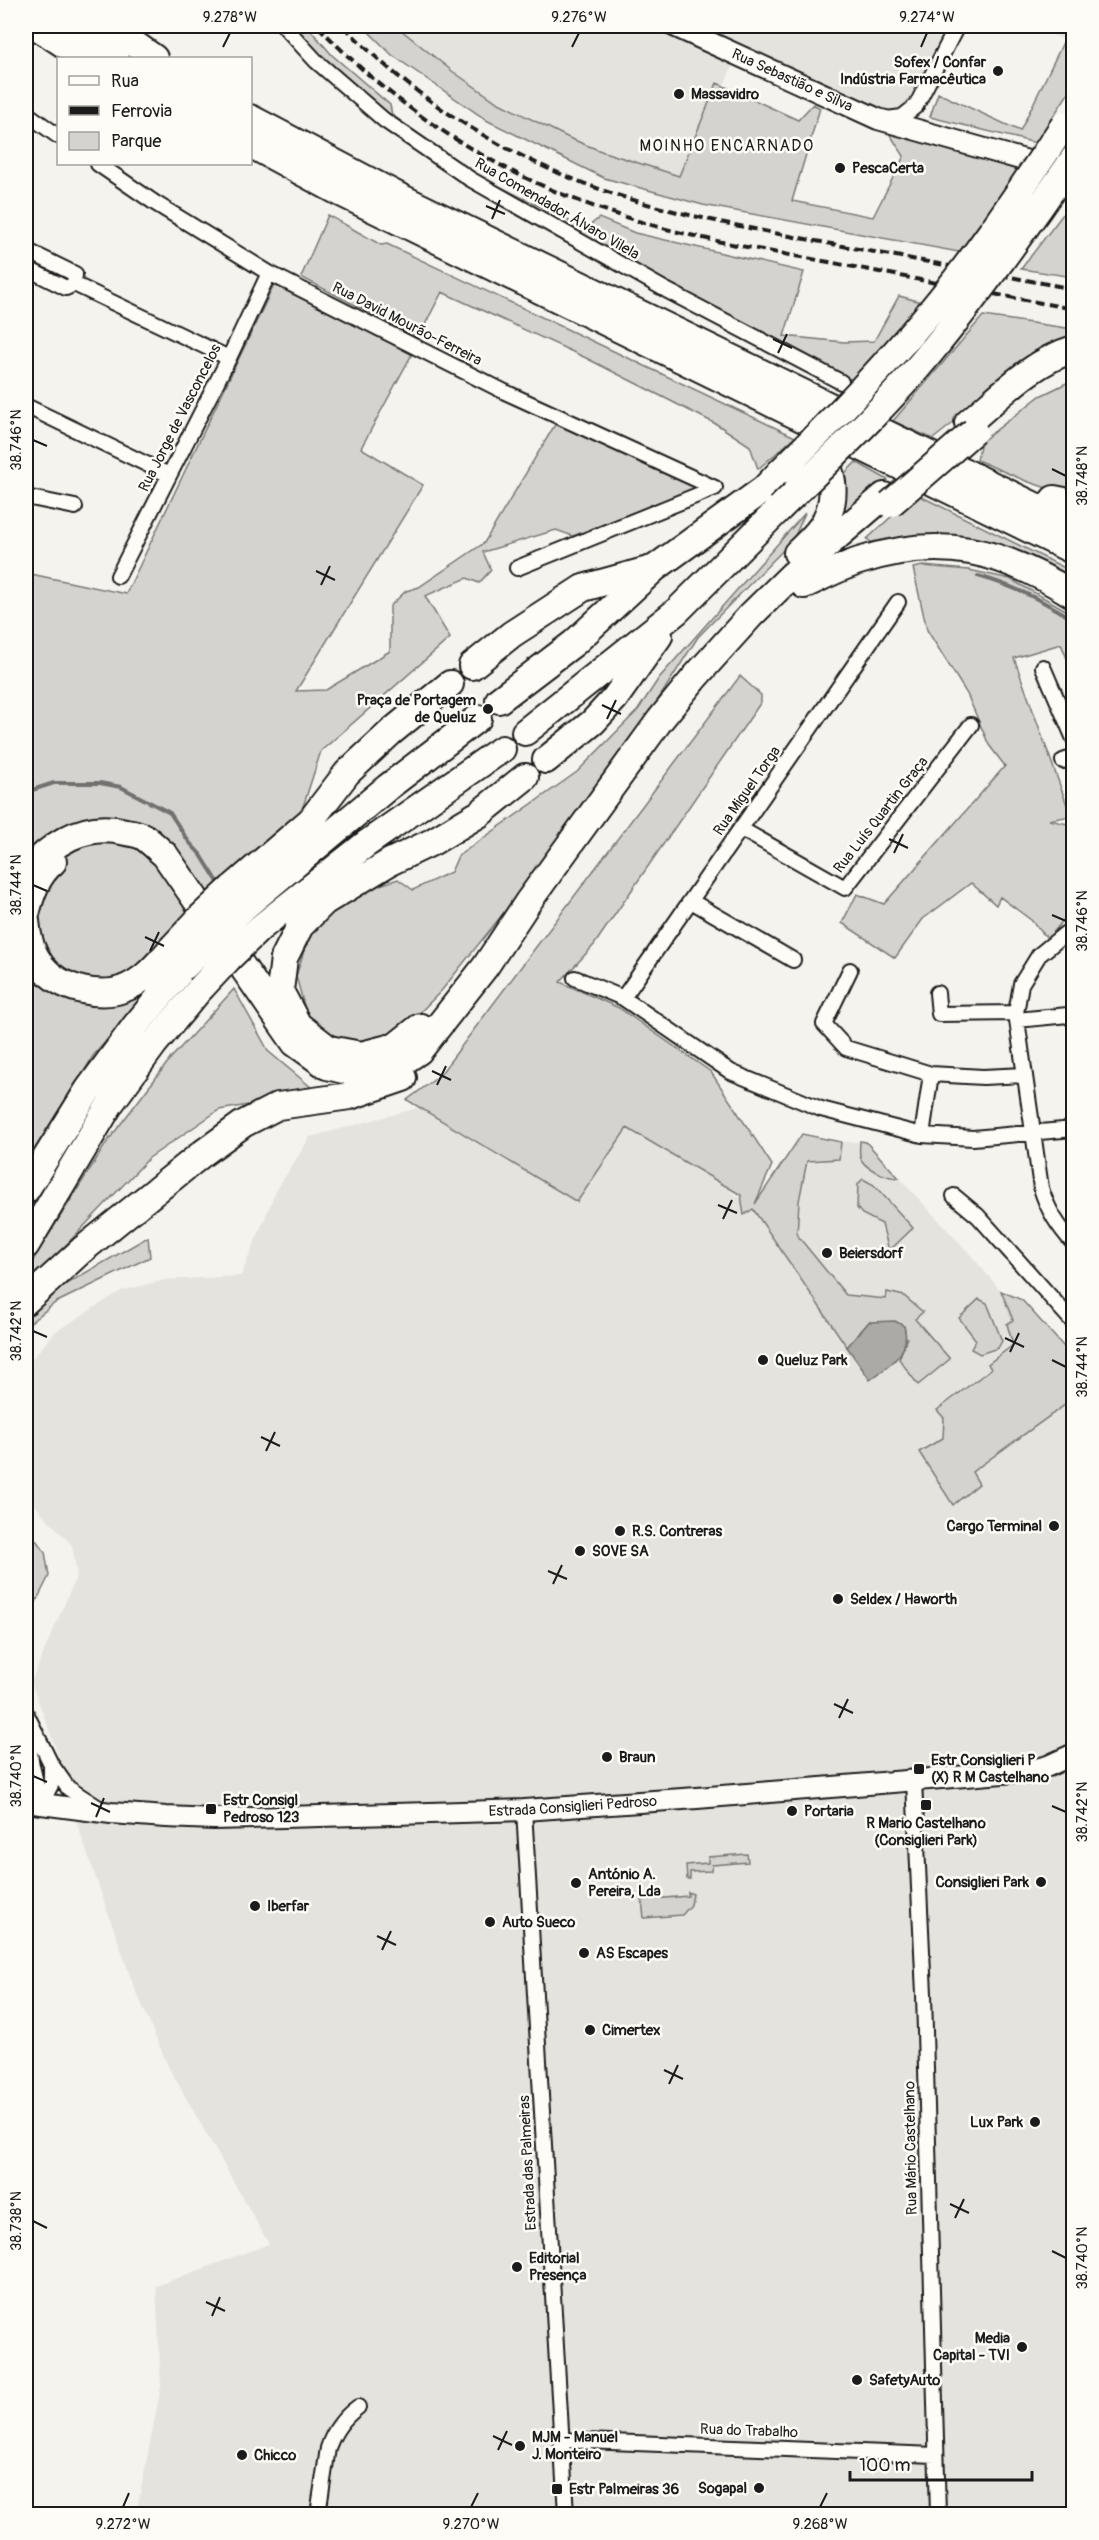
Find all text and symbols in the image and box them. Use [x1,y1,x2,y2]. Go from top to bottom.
text: 9.278°W [203,8,257,27]
text: 9.276°W [551,8,607,27]
text: 9.274°W [899,8,955,27]
street label: Rua Sebastião e Silva [729,44,856,116]
place label: Sofex / Confar Indústria Farmacêutica [840,53,987,89]
legend [57,57,252,165]
marker: Sofex / Confar Indústria Farmacêutica [991,64,1005,78]
text: Rua [111,70,139,93]
place label: Massavidro [691,85,759,104]
marker: Massavidro [672,87,686,101]
text: Ferrovia [111,100,172,123]
text: Parque [111,130,161,153]
district label: MOINHO ENCARNADO [639,136,815,156]
street label: Rua Comendador Álvaro Vilela [471,154,643,264]
place label: PescaCerta [852,159,924,178]
marker: PescaCerta [833,161,847,175]
street label: Rua David Mourão-Ferreira [329,278,485,370]
street label: Rua Jorge de Vasconcelos [134,341,226,495]
text: 38.746°N [7,409,26,471]
text: 38.748°N [1073,446,1092,506]
place label: Praça de Portagem de Queluz [357,691,476,727]
marker: Praça de Portagem de Queluz [481,702,495,716]
street label: Rua Miguel Torga [709,743,785,839]
street label: Rua Luís Quartin Graça [829,753,933,877]
text: 38.744°N [7,854,26,916]
text: 38.746°N [1073,890,1092,952]
place label: Beiersdorf [839,1244,904,1263]
marker: Beiersdorf [820,1246,834,1260]
text: 38.742°N [7,1301,26,1361]
text: 38.744°N [1073,1336,1092,1398]
place label: Queluz Park [775,1351,848,1370]
marker: Queluz Park [756,1353,770,1367]
place label: Cargo Terminal [947,1517,1042,1536]
marker: Cargo Terminal [1047,1519,1061,1533]
place label: R.S. Contreras [632,1522,723,1541]
marker: R.S. Contreras [613,1524,627,1538]
place label: SOVE SA [592,1542,649,1561]
marker: SOVE SA [573,1544,587,1558]
place label: Seldex / Haworth [850,1590,957,1609]
marker: Seldex / Haworth [831,1592,845,1606]
text: 38.740°N [7,1745,26,1807]
place label: Braun [619,1748,656,1767]
marker: Braun [600,1750,614,1764]
place label: Estr Consiglieri P (X) R M Castelhano [931,1751,1049,1787]
marker: Estr Consiglieri P (X) R M Castelhano [912,1762,926,1776]
text: 38.742°N [1073,1782,1092,1842]
place label: Estr Consigl Pedroso 123 [223,1791,299,1827]
street label: Estrada Consiglieri Pedroso [488,1791,658,1821]
marker: R Mario Castelhano (Consiglieri Park) [919,1798,933,1812]
marker: Estr Consigl Pedroso 123 [204,1802,218,1816]
place label: Portaria [804,1802,854,1821]
marker: Portaria [785,1804,799,1818]
place label: R Mario Castelhano (Consiglieri Park) [866,1814,986,1850]
place label: António A. Pereira, Lda [588,1865,661,1901]
place label: Consiglieri Park [936,1873,1030,1892]
marker: Consiglieri Park [1034,1875,1048,1889]
marker: António A. Pereira, Lda [569,1876,583,1890]
place label: Iberfar [267,1897,310,1916]
marker: Iberfar [248,1899,262,1913]
place label: Auto Sueco [502,1913,575,1932]
marker: Auto Sueco [483,1915,497,1929]
place label: AS Escapes [596,1944,668,1963]
marker: AS Escapes [577,1946,591,1960]
place label: Cimertex [602,2021,661,2040]
marker: Cimertex [583,2023,597,2037]
street label: Rua Mário Castelhano [900,2081,922,2215]
street label: Estrada das Palmeiras [515,2095,541,2231]
place label: Lux Park [970,2113,1024,2132]
marker: Lux Park [1028,2115,1042,2129]
text: 38.738°N [7,2191,26,2251]
text: 38.740°N [1073,2227,1092,2289]
place label: Editorial Presença [529,2249,586,2285]
marker: Editorial Presença [510,2260,524,2274]
place label: Media Capital - TVI [933,2329,1010,2365]
marker: Media Capital - TVI [1015,2340,1029,2354]
place label: SafetyAuto [869,2371,940,2390]
marker: SafetyAuto [850,2373,864,2387]
street label: Rua do Trabalho [700,2420,798,2442]
place label: MJM - Manuel J. Monteiro [532,2428,618,2464]
marker: MJM - Manuel J. Monteiro [513,2439,527,2453]
scale bar [850,2444,1032,2482]
place label: Chicco [254,2446,296,2465]
marker: Chicco [235,2448,249,2462]
text: 100 m [859,2454,911,2477]
place label: Sogapal [698,2479,747,2498]
place label: Estr Palmeiras 36 [569,2480,679,2499]
marker: Sogapal [752,2481,766,2495]
marker: Estr Palmeiras 36 [550,2482,564,2496]
text: 9.272°W [95,2515,151,2534]
text: 9.270°W [443,2515,500,2534]
text: 9.268°W [792,2515,848,2534]

